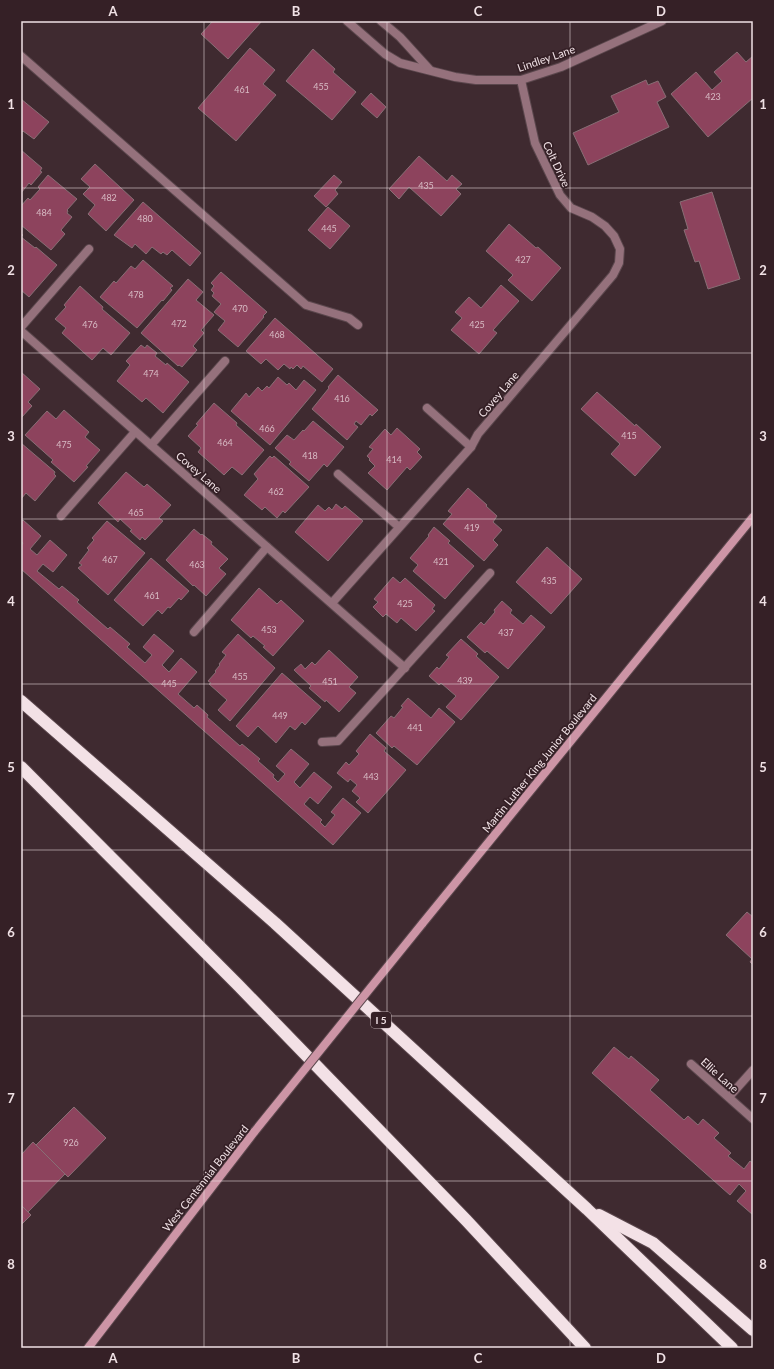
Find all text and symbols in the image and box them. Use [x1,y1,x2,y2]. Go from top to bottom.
text: A [107,3,118,19]
text: B [292,3,301,19]
text: C [474,3,483,19]
text: D [656,3,666,19]
street label: Lindley Lane [515,42,577,74]
house number: 455 [313,81,329,92]
house number: 461 [234,84,250,95]
house number: 423 [705,91,721,102]
text: 1 [7,96,15,112]
text: 1 [759,96,767,112]
street label: Colt Drive [541,139,573,189]
house number: 435 [418,180,434,191]
house number: 482 [101,192,117,203]
house number: 484 [36,207,52,218]
house number: 480 [137,213,153,224]
house number: 445 [321,223,337,234]
house number: 427 [515,254,531,265]
text: 2 [7,262,15,278]
text: 2 [759,262,767,278]
house number: 478 [128,289,144,300]
house number: 470 [232,303,248,314]
house number: 472 [171,318,187,329]
house number: 476 [82,319,98,330]
house number: 425 [469,319,485,330]
house number: 468 [269,329,285,340]
house number: 474 [143,368,159,379]
street label: Covey Lane [475,368,521,420]
house number: 416 [334,393,350,404]
house number: 466 [259,423,275,434]
text: 3 [7,428,15,444]
text: 3 [759,428,767,444]
house number: 415 [621,430,637,441]
house number: 464 [217,437,233,448]
house number: 475 [56,439,72,450]
street label: Covey Lane [174,449,224,495]
house number: 418 [302,450,318,461]
house number: 414 [386,454,402,465]
house number: 462 [268,486,284,497]
house number: 465 [128,507,144,518]
house number: 419 [464,522,480,533]
house number: 467 [102,554,118,565]
house number: 421 [433,556,449,567]
house number: 463 [189,559,205,570]
house number: 435 [541,575,557,586]
house number: 461 [144,590,160,601]
text: 4 [7,593,15,609]
text: 4 [759,593,767,609]
house number: 425 [397,598,413,609]
house number: 453 [261,624,277,635]
house number: 437 [498,627,514,638]
house number: 455 [232,671,248,682]
house number: 439 [457,675,473,686]
house number: 451 [322,676,338,687]
house number: 445 [161,678,177,689]
street label: Martin Luther King Junior Boulevard [479,691,599,835]
house number: 449 [272,710,288,721]
house number: 441 [407,722,423,733]
text: 5 [7,759,15,775]
text: 5 [759,759,767,775]
house number: 443 [363,771,379,782]
text: 6 [7,924,15,940]
text: 6 [759,924,767,940]
road number: I 5 [371,1012,391,1028]
street label: Ellie Lane [699,1055,742,1095]
text: 7 [7,1090,15,1106]
text: 7 [759,1090,767,1106]
street label: West Centennial Boulevard [159,1122,251,1234]
house number: 926 [63,1137,79,1148]
text: 8 [7,1256,15,1272]
text: 8 [759,1256,767,1272]
text: A [107,1350,118,1366]
text: B [292,1350,301,1366]
text: C [474,1350,483,1366]
text: D [656,1350,666,1366]

